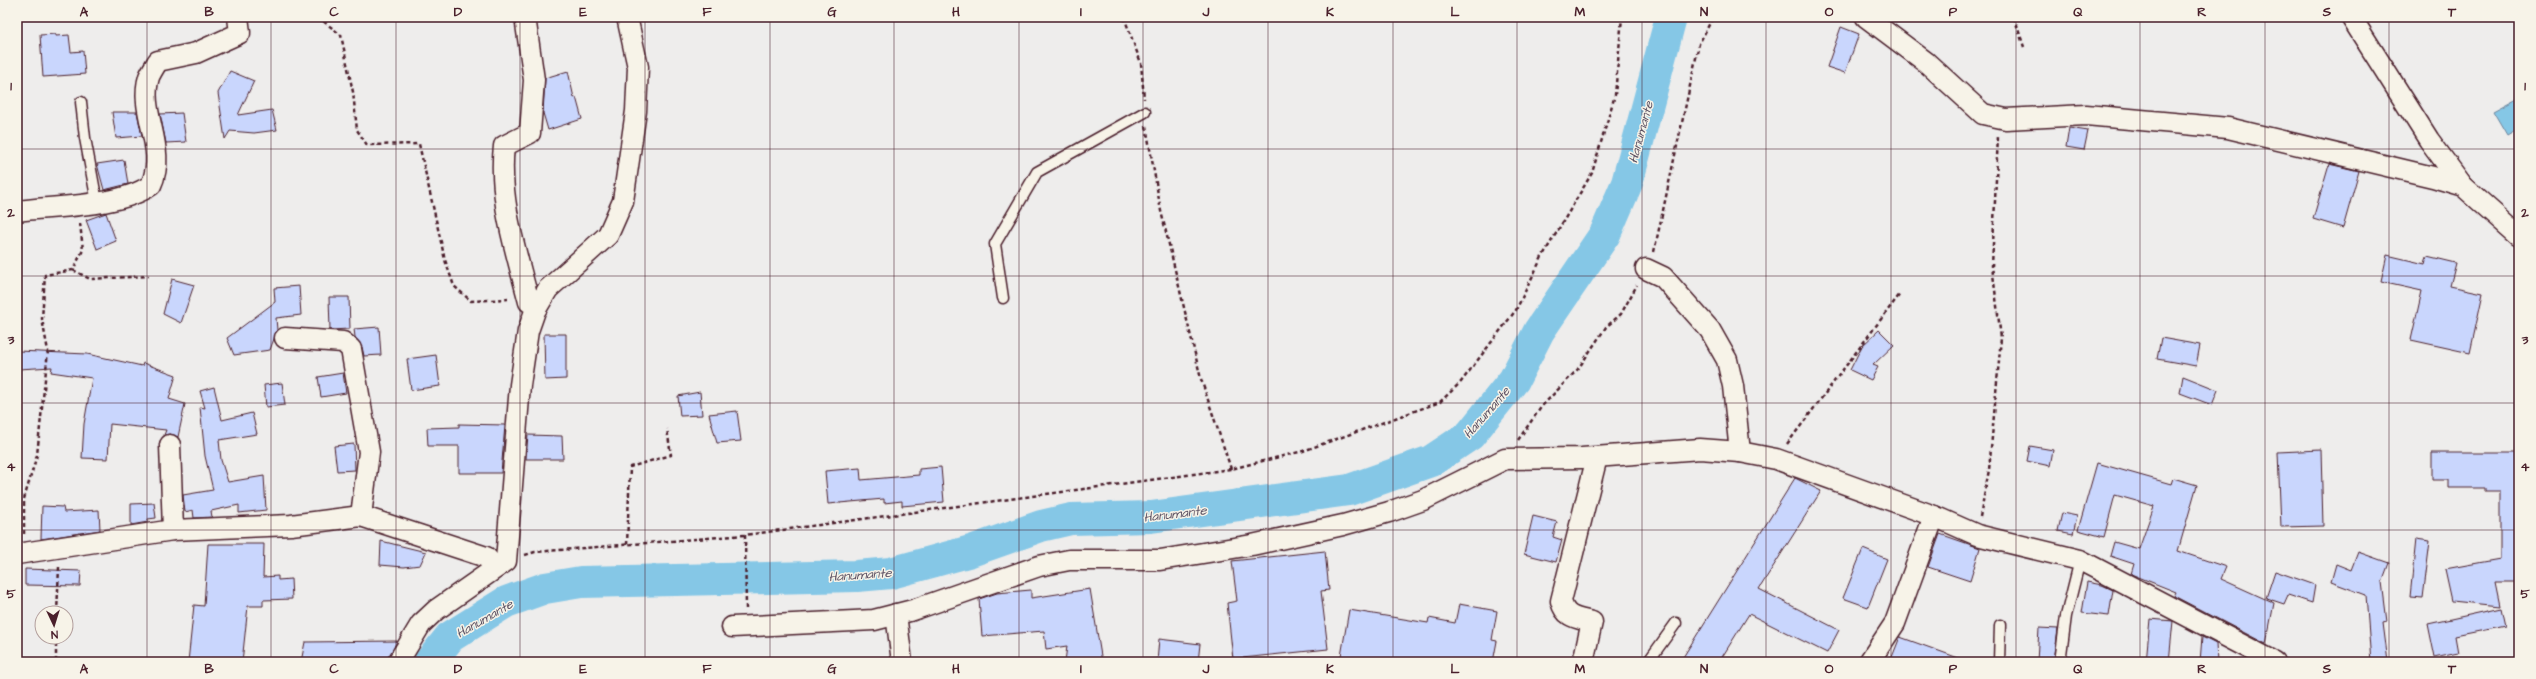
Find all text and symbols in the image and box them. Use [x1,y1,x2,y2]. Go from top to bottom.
text: A [80,3,89,21]
text: B [204,3,214,21]
text: C [329,3,339,21]
text: D [454,3,463,21]
text: E [579,3,587,21]
text: F [702,3,712,21]
text: G [827,3,837,21]
text: H [952,3,960,21]
text: I [1080,3,1082,21]
text: J [1202,3,1210,21]
text: K [1326,3,1334,21]
text: L [1450,3,1460,21]
text: M [1575,3,1586,21]
text: N [1700,3,1708,21]
text: O [1825,3,1834,21]
text: P [1949,3,1958,21]
text: Q [2073,3,2083,21]
text: R [2197,3,2207,21]
text: S [2322,3,2332,21]
text: T [2447,3,2457,21]
text: 1 [10,77,12,95]
text: 1 [2524,77,2526,95]
water label: Hanumante [1624,99,1658,165]
text: 2 [6,204,15,222]
text: 2 [2520,204,2529,222]
text: 3 [7,331,15,349]
text: 3 [2521,331,2529,349]
water label: Hanumante [1459,382,1515,442]
text: 4 [7,458,16,476]
text: 4 [2521,458,2530,476]
water label: Hanumante [1143,501,1208,527]
water label: Hanumante [828,564,893,586]
text: 5 [6,585,16,603]
text: 5 [2520,585,2530,603]
water label: Hanumante [453,595,517,642]
north arrow [34,605,74,645]
text: N [51,627,59,642]
text: A [80,660,89,678]
text: B [204,660,214,678]
text: C [329,660,339,678]
text: D [454,660,463,678]
text: E [579,660,587,678]
text: F [702,660,712,678]
text: G [827,660,837,678]
text: H [952,660,960,678]
text: I [1080,660,1082,678]
text: J [1202,660,1210,678]
text: K [1326,660,1334,678]
text: L [1450,660,1460,678]
text: M [1575,660,1586,678]
text: N [1700,660,1708,678]
text: O [1825,660,1834,678]
text: P [1949,660,1958,678]
text: Q [2073,660,2083,678]
text: R [2197,660,2207,678]
text: S [2322,660,2332,678]
text: T [2447,660,2457,678]

